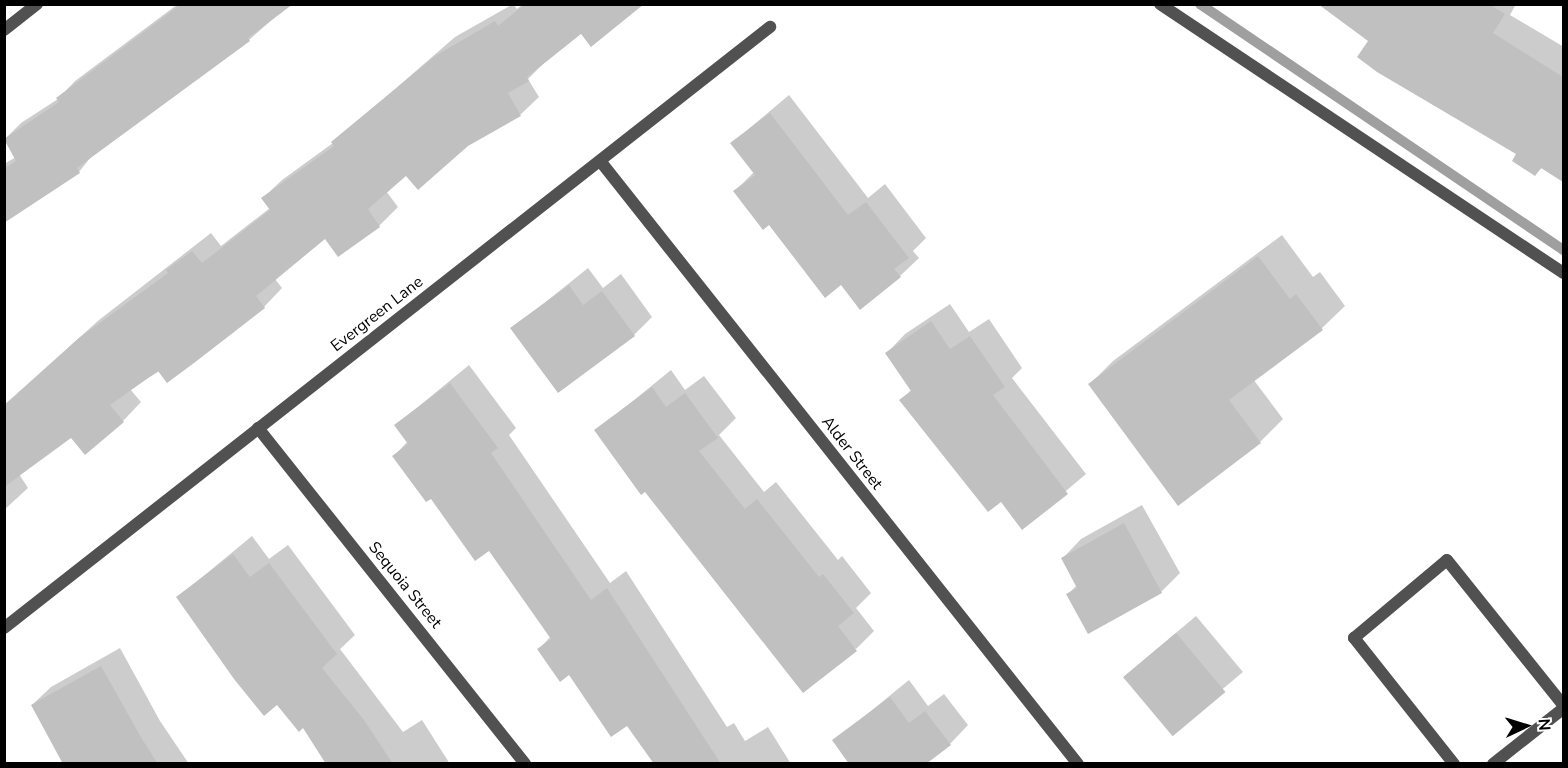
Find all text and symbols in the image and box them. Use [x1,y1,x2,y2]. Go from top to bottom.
street label: Evergreen Lane [327,272,427,356]
street label: Alder Street [817,413,887,493]
street label: Sequoia Street [364,538,446,632]
north arrow [1496,696,1556,756]
text: N [1533,718,1555,731]

